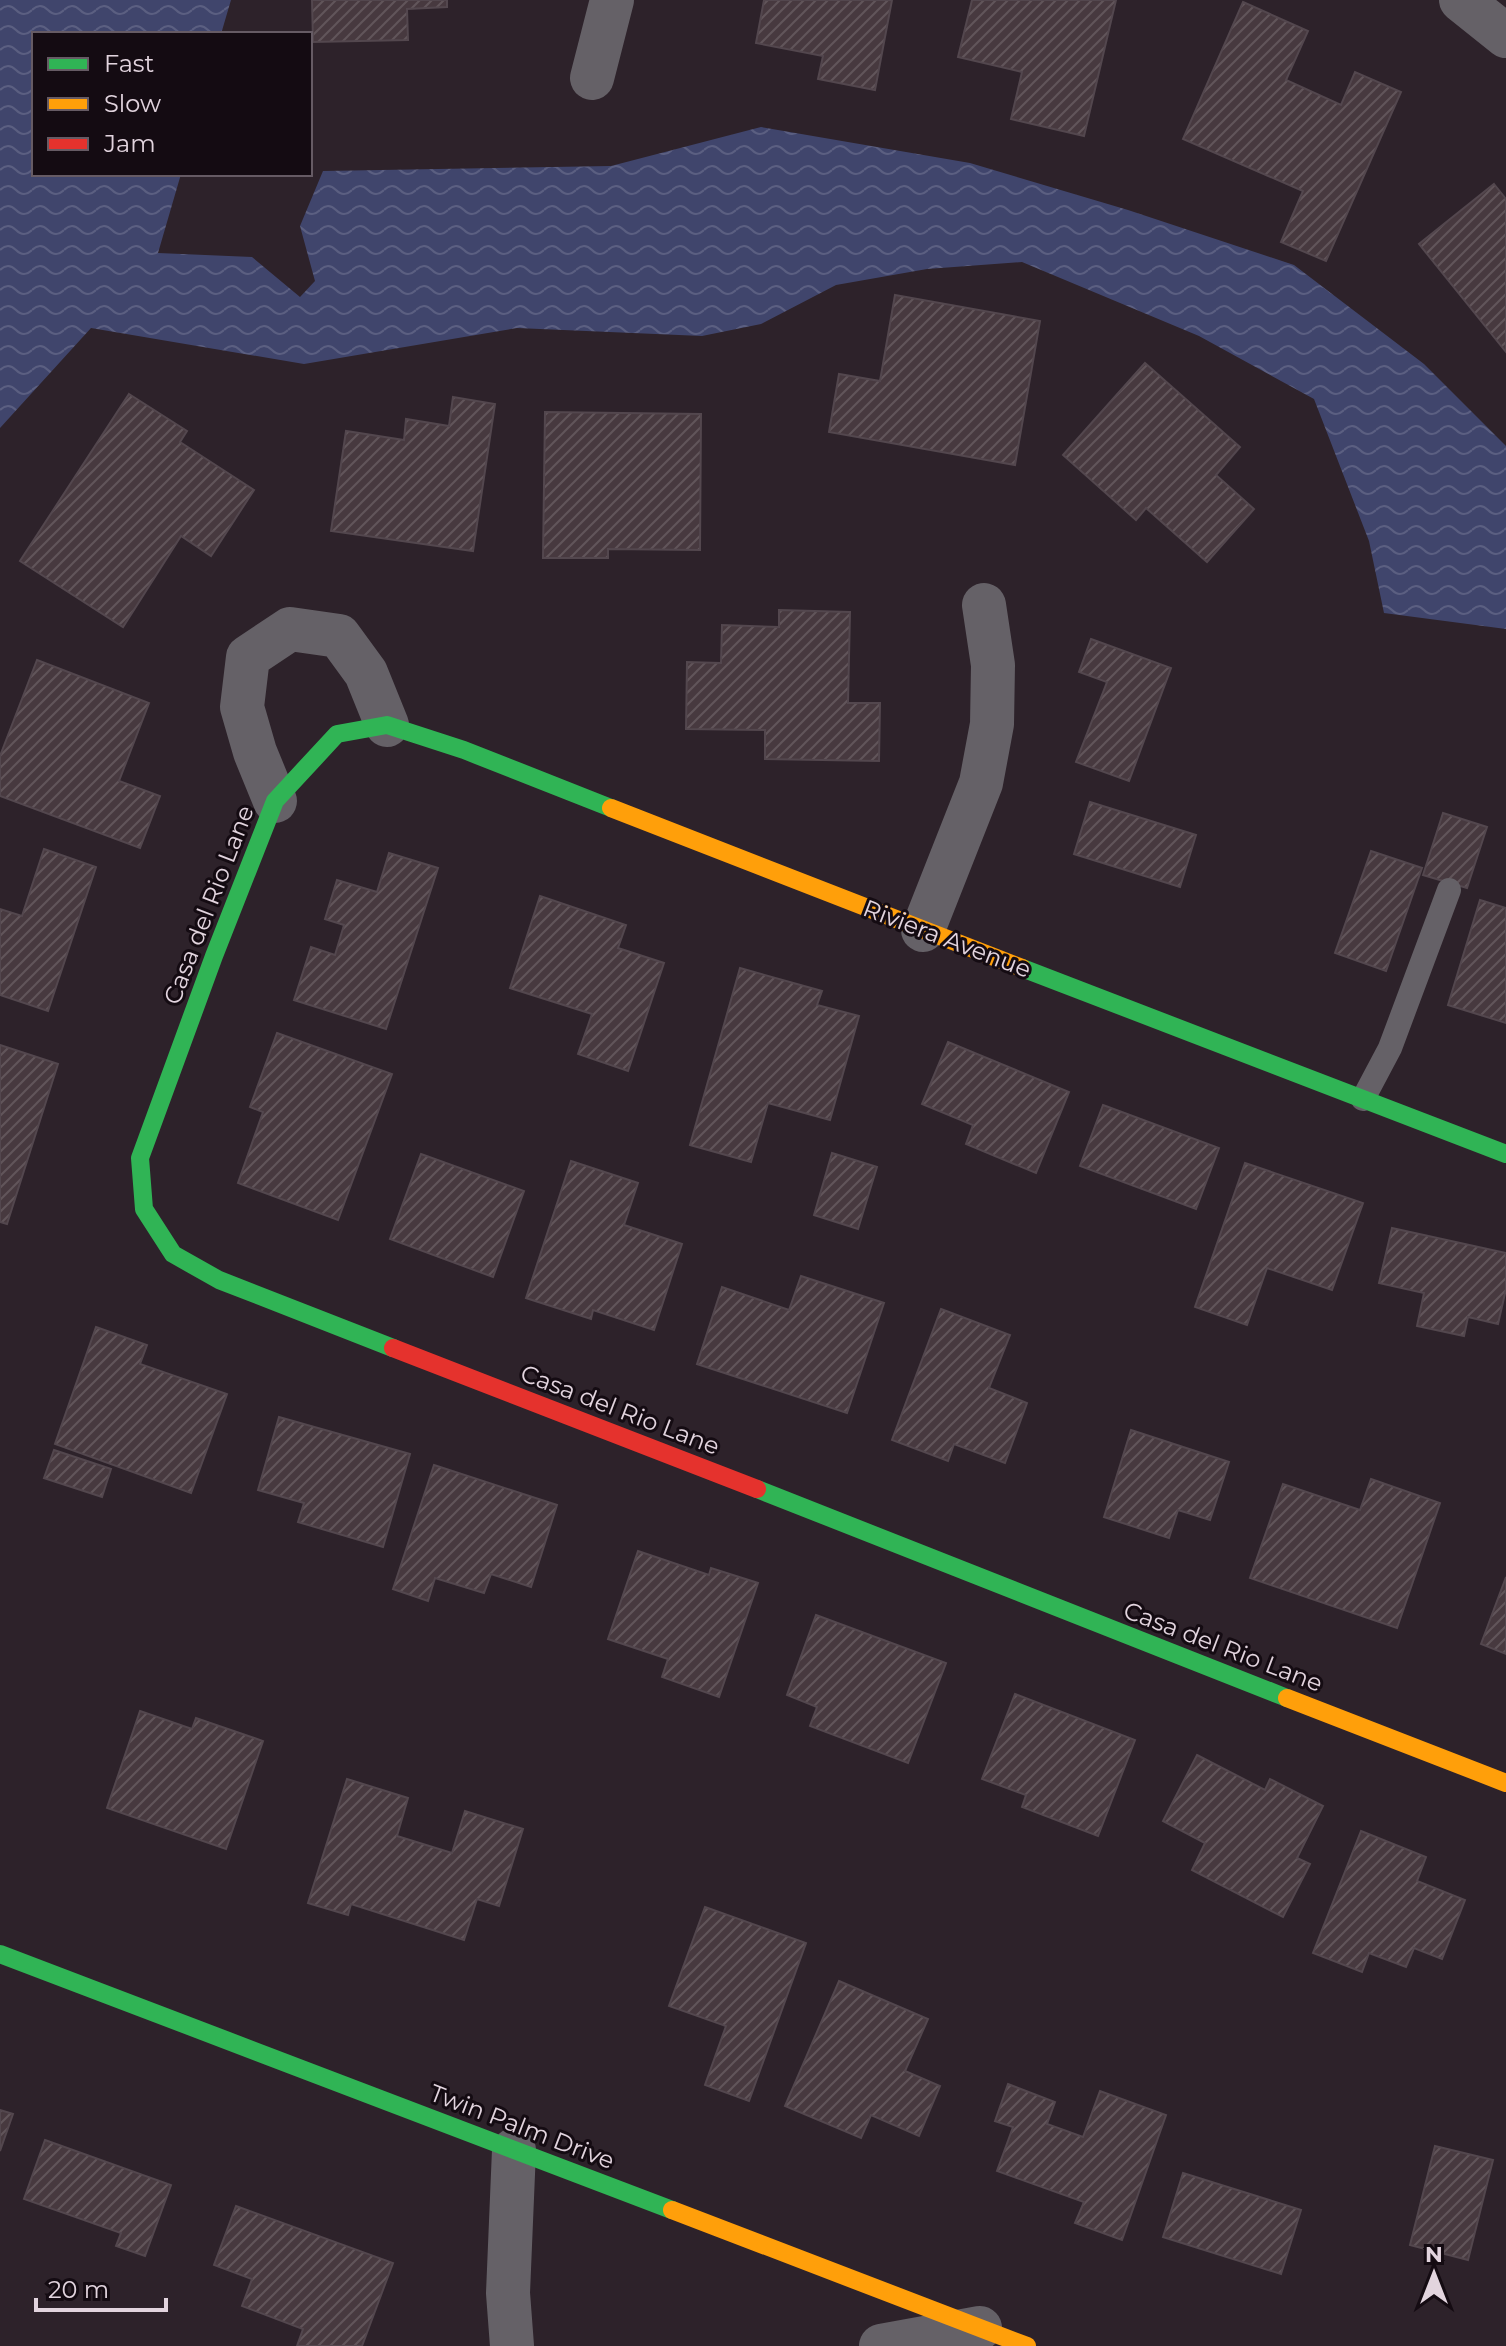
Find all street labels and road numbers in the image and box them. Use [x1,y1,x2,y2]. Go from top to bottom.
street label: Casa del Rio Lane [157,801,260,1008]
street label: Riviera Avenue [859,893,1035,984]
street label: Casa del Rio Lane [517,1358,724,1461]
street label: Casa del Rio Lane [1120,1595,1327,1698]
street label: Twin Palm Drive [426,2078,618,2175]

